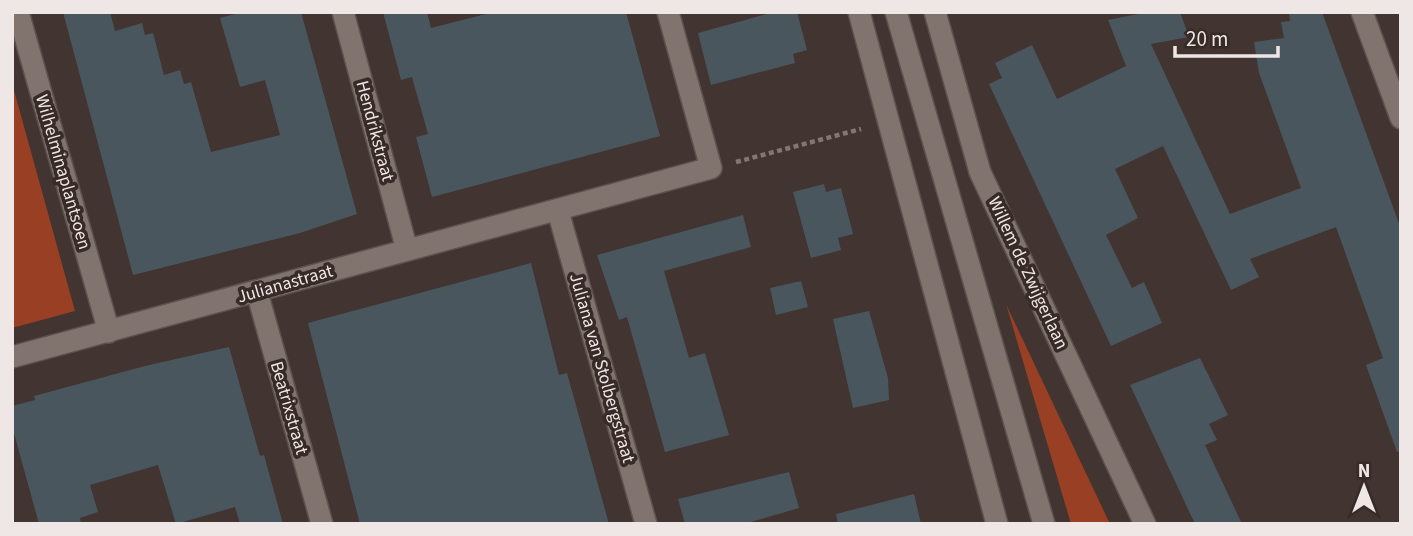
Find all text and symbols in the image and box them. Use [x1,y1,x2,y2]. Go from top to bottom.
scale bar [1175,14,1278,58]
text: 20 m [1186,24,1228,54]
street label: Hendrikstraat [350,78,400,184]
street label: Wilhelminaplantsoen [29,92,97,252]
street label: Willem de Zwijgerlaan [982,193,1074,353]
street label: Julianastraat [234,258,336,310]
street label: Juliana van Stolbergstraat [563,270,641,466]
street label: Beatrixstraat [264,358,314,458]
north arrow [1329,452,1399,522]
text: N [1358,458,1370,485]

